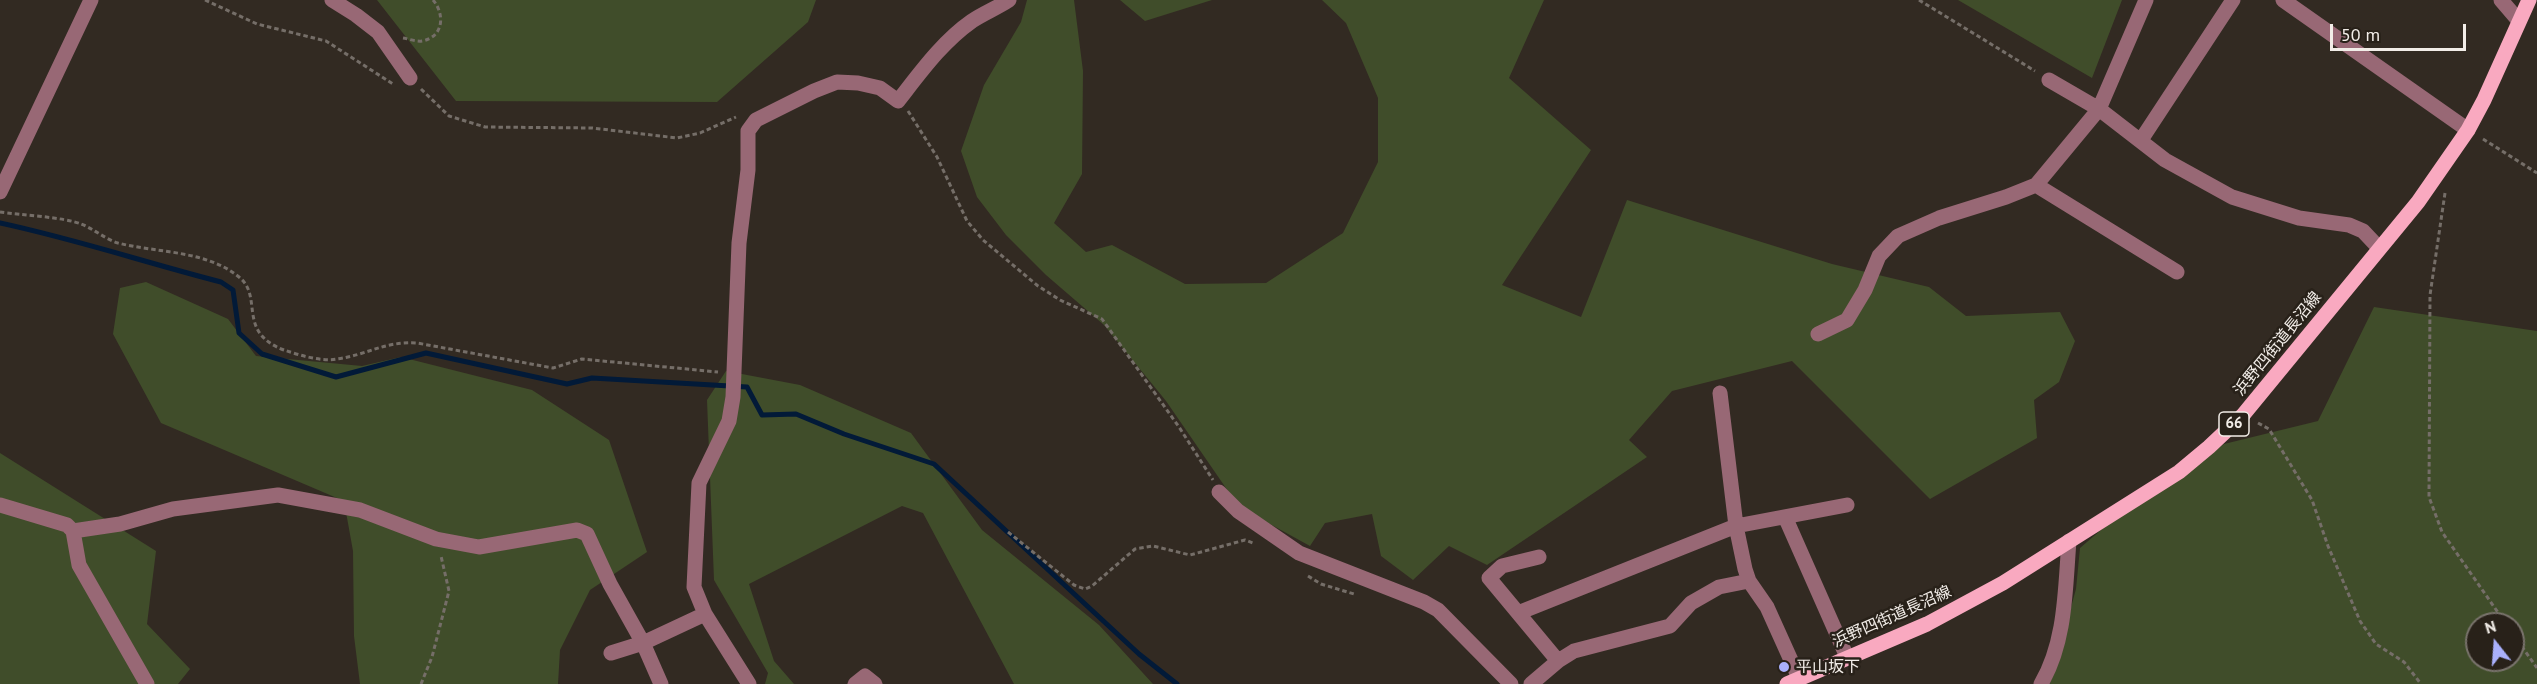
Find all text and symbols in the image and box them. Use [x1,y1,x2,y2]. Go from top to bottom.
scale bar [2333,12,2470,50]
text: 50 m [2341,23,2380,46]
street label: 浜野四街道長沼線 [2230,288,2326,400]
road number: 66 [2219,412,2249,436]
street label: 浜野四街道長沼線 [1830,582,1954,652]
north arrow [2465,612,2525,672]
text: N [2482,616,2498,638]
place label: 平山坂下 [1796,657,1860,677]
marker: 平山坂下 [1777,660,1791,674]

